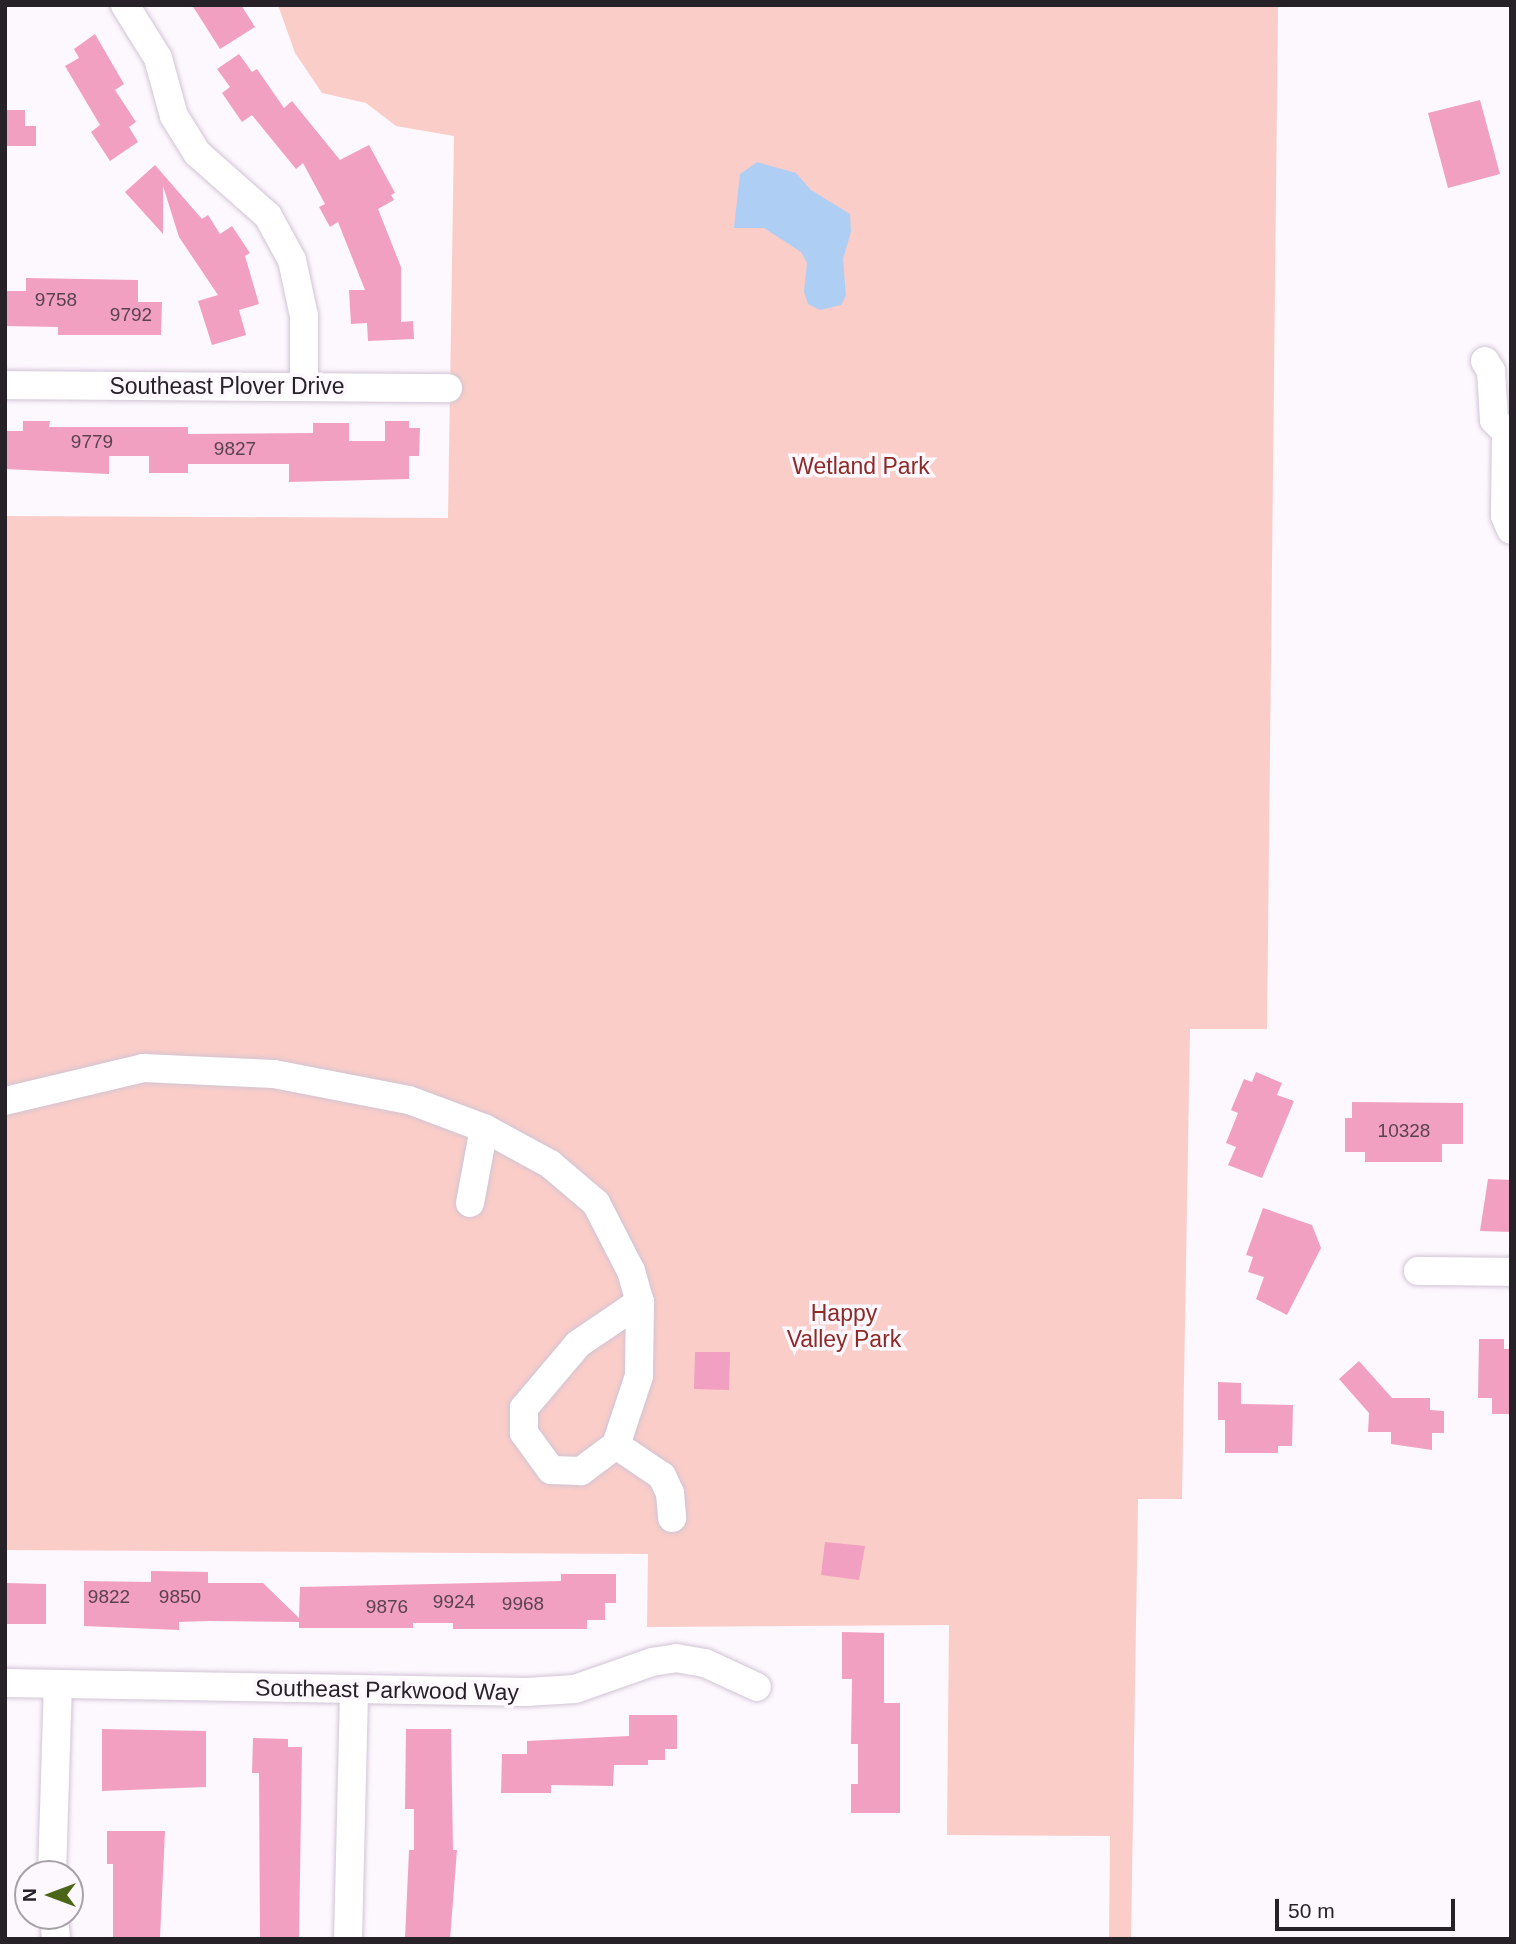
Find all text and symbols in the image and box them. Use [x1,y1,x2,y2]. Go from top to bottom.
house number: 9758 [35,289,77,311]
house number: 9792 [110,304,152,326]
street label: Southeast Plover Drive [109,372,345,400]
house number: 9779 [71,431,113,453]
house number: 9827 [214,438,256,460]
park label: Wetland Park [792,452,930,480]
house number: 10328 [1378,1120,1430,1142]
park label: Happy Valley Park [787,1299,901,1353]
house number: 9822 [88,1586,130,1608]
house number: 9850 [159,1586,201,1608]
house number: 9924 [433,1591,475,1613]
house number: 9968 [502,1593,544,1615]
house number: 9876 [366,1596,408,1618]
street label: Southeast Parkwood Way [255,1674,519,1706]
north arrow [14,1860,84,1930]
scale bar [1278,1884,1458,1928]
text: N [19,1888,40,1902]
text: 50 m [1288,1899,1335,1922]

